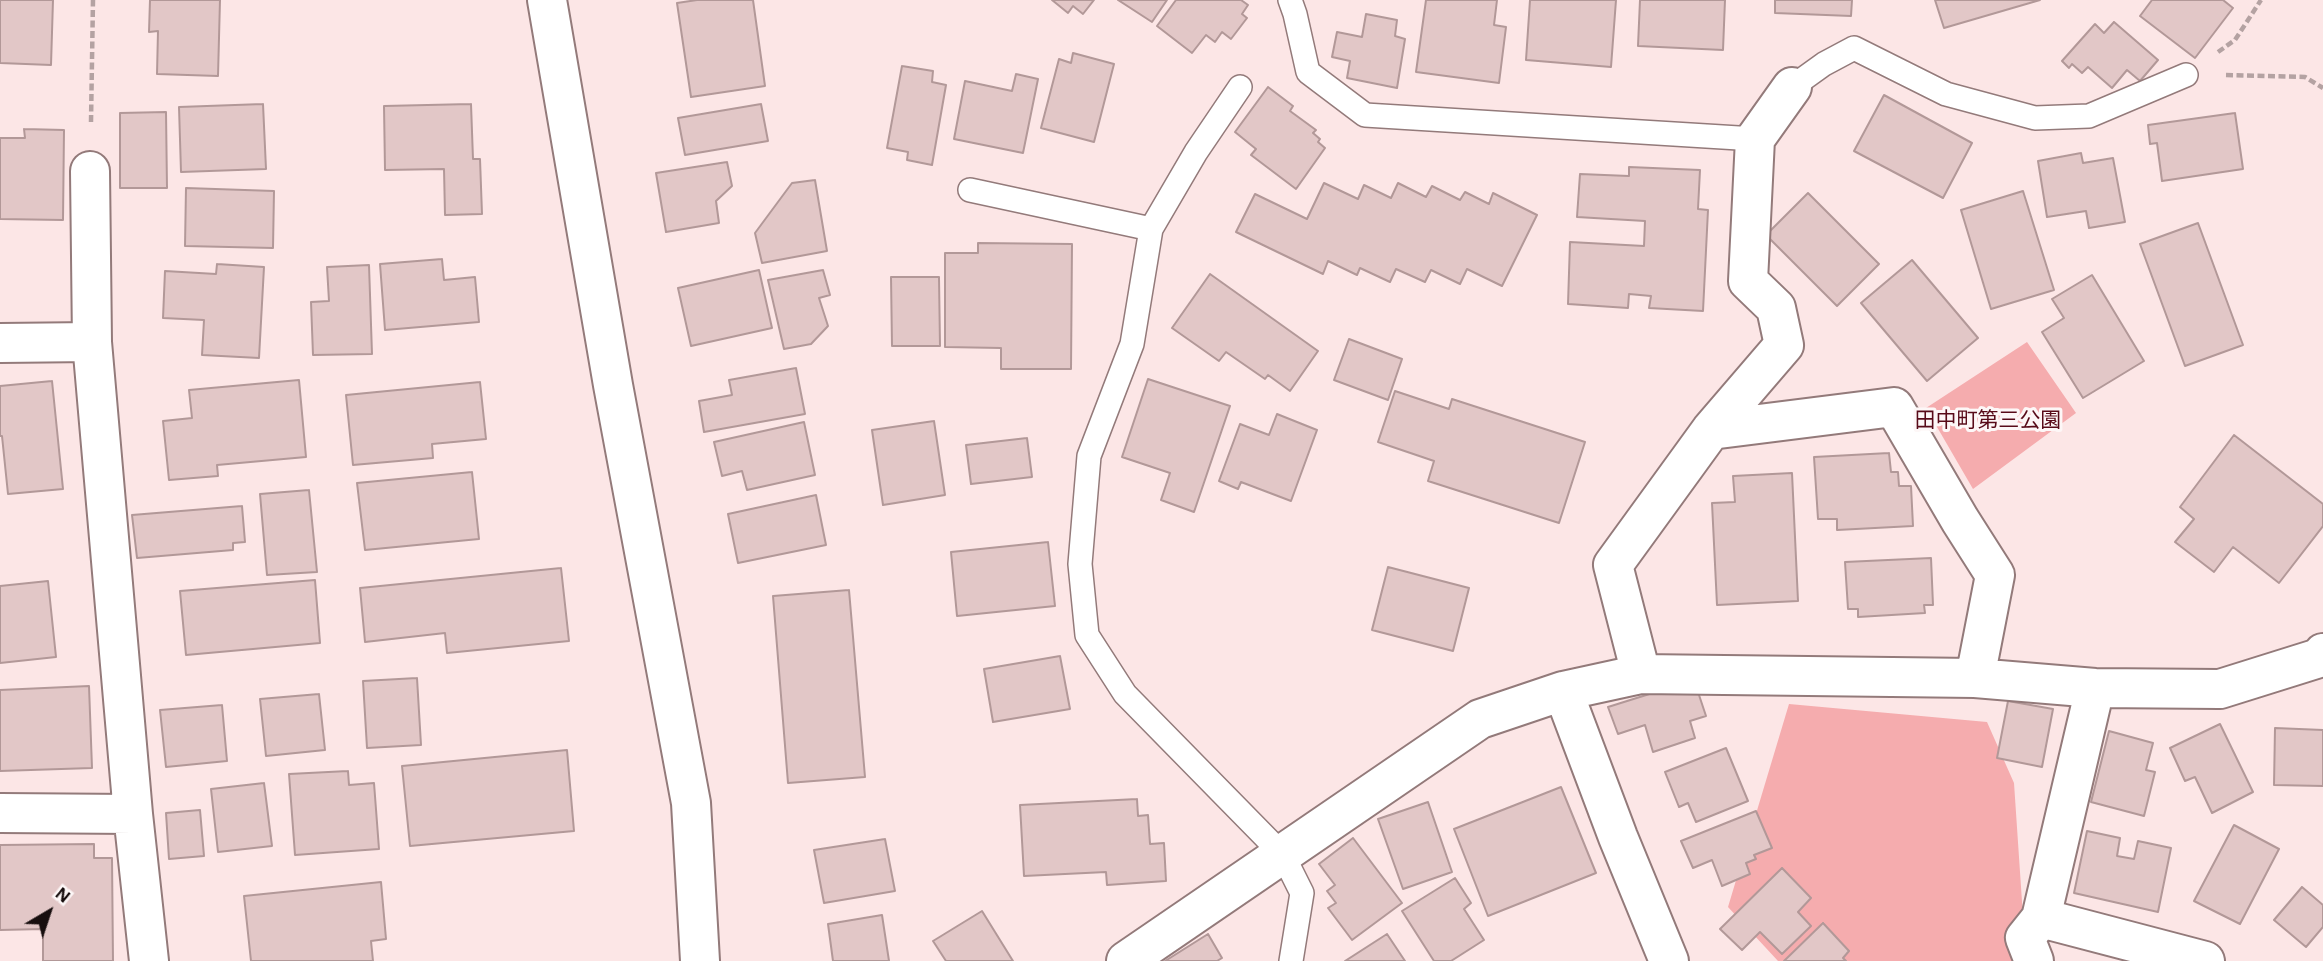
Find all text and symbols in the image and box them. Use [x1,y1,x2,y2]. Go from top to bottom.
park label: 田中町第三公園 [1915,408,2061,434]
north arrow [14,877,84,947]
text: N [51,884,74,907]

